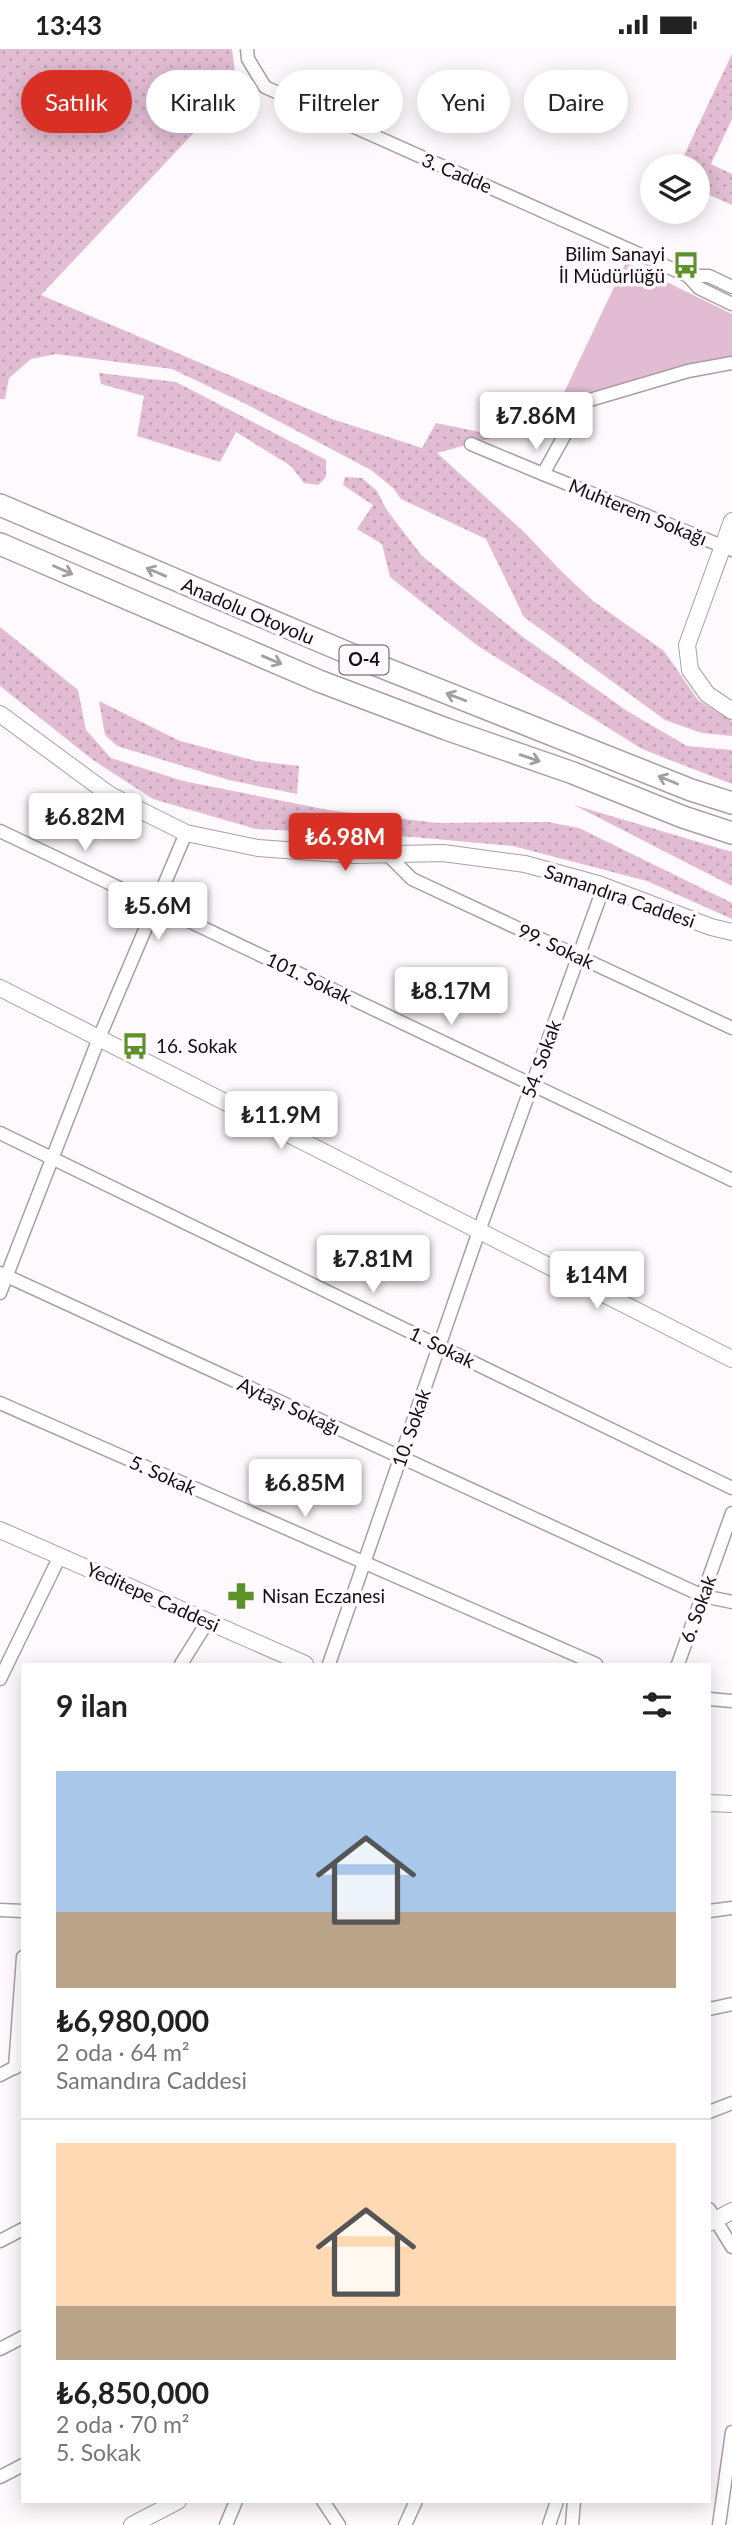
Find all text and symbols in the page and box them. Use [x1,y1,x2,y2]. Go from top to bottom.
text: 13:43 [35,9,102,41]
chip: Satılık [21,70,132,133]
chip: Kiralık [146,70,260,133]
chip: Filtreler [274,70,403,133]
chip: Yeni [417,70,510,133]
chip: Daire [524,70,628,133]
street label: 3. Cadde [419,148,496,198]
map controls [640,154,710,224]
button: layers [640,154,710,224]
place label: Bilim Sanayi İl Müdürlüğü [559,242,665,287]
bus stop icon: Bilim Sanayi İl Müdürlüğü [671,250,701,280]
pin: ₺7.86M [479,393,593,452]
text: ₺7.86M [496,401,576,429]
street label: Muhterem Sokağı [566,473,711,550]
one-way arrow [52,564,73,577]
one-way arrow [145,565,167,578]
street label: Anadolu Otoyolu [178,572,318,649]
road number: O-4 [340,645,388,675]
one-way arrow [260,655,282,668]
one-way arrow [446,690,467,703]
one-way arrow [519,753,541,765]
one-way arrow [657,773,679,786]
pin: ₺6.82M [28,793,142,853]
text: ₺6.82M [45,802,125,830]
pin: ₺6.98M [288,813,402,873]
text: ₺6.98M [305,822,385,850]
street label: Samandıra Caddesi [542,859,699,932]
pin: ₺5.6M [109,883,207,942]
text: ₺5.6M [124,891,192,919]
street label: 99. Sokak [515,918,598,973]
street label: 101. Sokak [263,947,356,1008]
pin: ₺8.17M [394,967,508,1027]
text: ₺8.17M [411,976,491,1004]
street label: 54. Sokak [516,1016,565,1101]
bus stop icon: 16. Sokak [120,1031,150,1061]
place label: 16. Sokak [156,1034,238,1057]
pin: ₺11.9M [224,1091,338,1151]
text: ₺11.9M [241,1100,321,1128]
pin: ₺7.81M [316,1235,430,1295]
text: ₺7.81M [333,1244,413,1272]
pin: ₺14M [556,1251,638,1311]
text: ₺14M [566,1260,628,1288]
street label: 1. Sokak [406,1321,479,1372]
street label: Aytaşı Sokağı [234,1372,344,1439]
street label: 10. Sokak [386,1385,435,1470]
street label: 5. Sokak [126,1450,200,1499]
pin: ₺6.85M [248,1459,362,1519]
text: ₺6.85M [265,1468,345,1496]
street label: Yeditepe Caddesi [83,1557,223,1636]
street label: 6. Sokak [675,1572,720,1646]
pharmacy icon: Nisan Eczanesi [226,1581,256,1611]
place label: Nisan Eczanesi [262,1584,385,1607]
icon: filters [638,1686,676,1724]
text: 9 ilan [56,1687,128,1723]
icon: home [303,1817,429,1943]
text: ₺6,980,000 [56,2002,209,2038]
text: 2 oda · 64 m² [56,2038,190,2066]
text: Samandıra Caddesi [56,2066,247,2094]
icon: home [303,2189,429,2315]
text: ₺6,850,000 [56,2374,209,2410]
text: 2 oda · 70 m² [56,2410,190,2438]
text: 5. Sokak [56,2438,141,2466]

